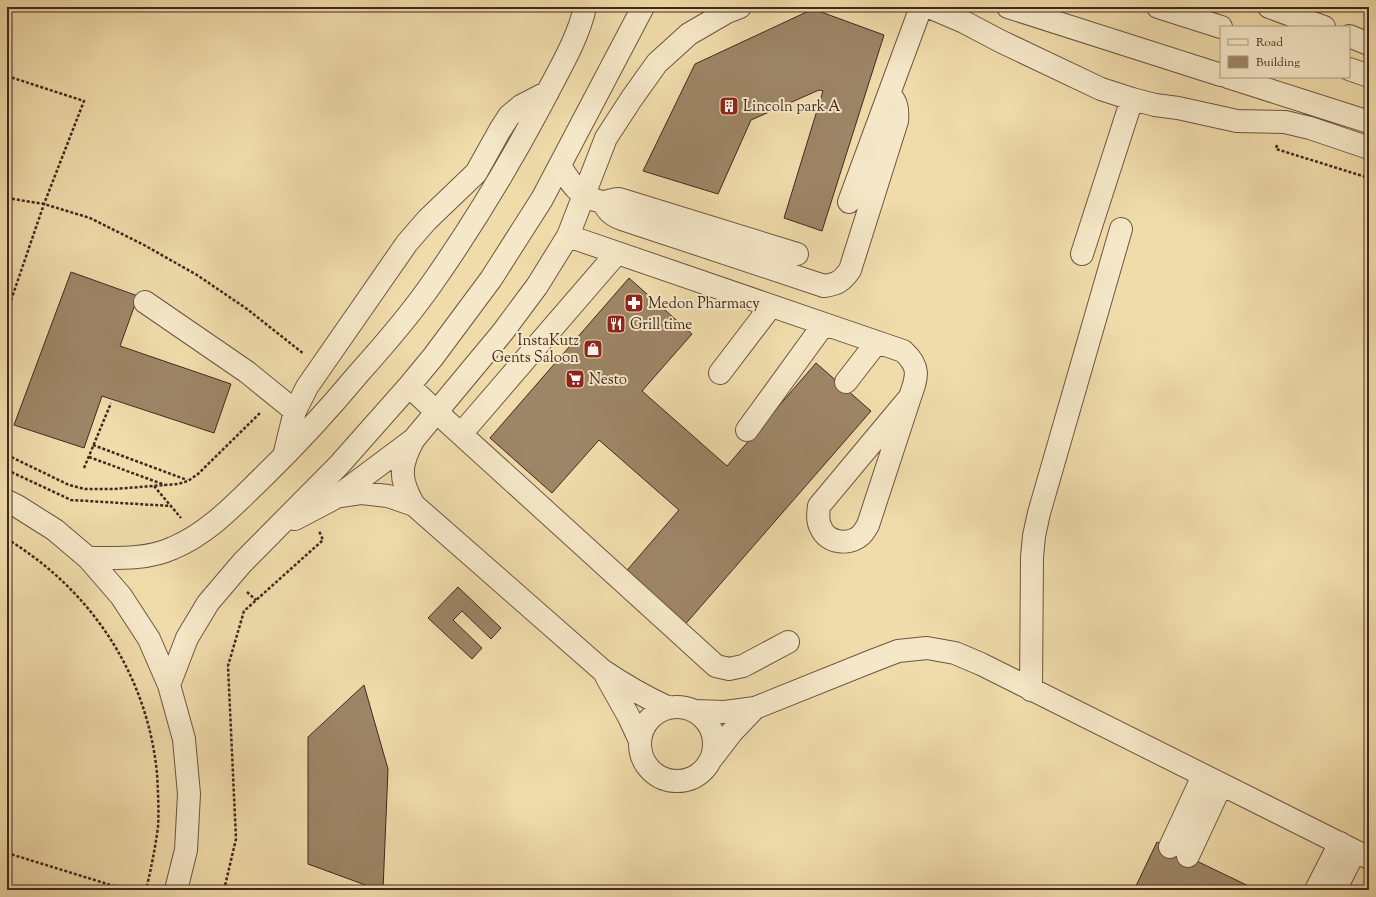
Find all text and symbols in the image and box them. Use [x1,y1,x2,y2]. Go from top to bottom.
legend [1220,26,1350,78]
text: Road [1256,34,1283,52]
text: Building [1256,54,1300,72]
building icon: Lincoln park A [718,95,740,117]
place label: Lincoln park A [743,97,840,118]
pharmacy icon: Medon Pharmacy [623,292,645,314]
place label: Medon Pharmacy [648,294,760,315]
restaurant icon: Grill time [605,313,627,335]
place label: Grill time [630,315,692,336]
place label: InstaKutz Gents Saloon [492,331,579,369]
shop icon: InstaKutz Gents Saloon [582,338,604,360]
supermarket icon: Nesto [564,368,586,390]
place label: Nesto [589,370,627,391]

